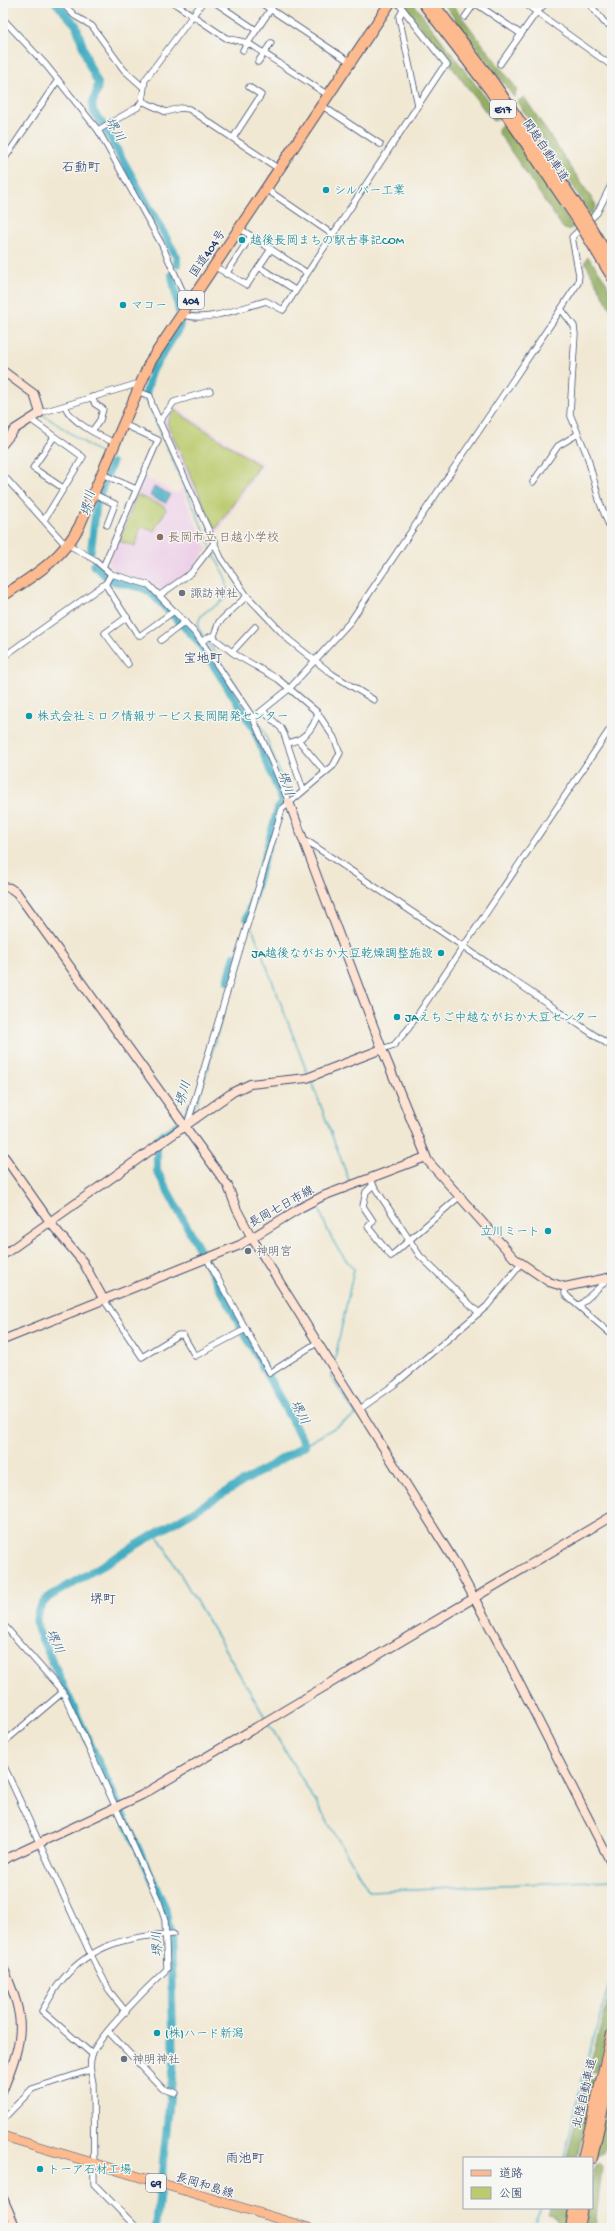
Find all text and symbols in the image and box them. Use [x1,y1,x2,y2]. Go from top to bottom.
road number: E17 [490,100,516,118]
water label: 堺川 [101,115,127,145]
street label: 関越自動車道 [518,117,571,185]
district label: 石動町 [61,161,101,176]
place label: シルバー工業 [334,184,405,199]
marker: シルバー工業 [321,185,331,195]
street label: 国道404号 [187,227,230,280]
place label: 越後長岡まちの駅古事記COM [250,234,405,249]
marker: 越後長岡まちの駅古事記COM [237,235,247,245]
road number: 404 [178,291,204,309]
marker: マコー [118,300,128,310]
place label: マコー [131,300,167,314]
water label: 堺川 [79,489,100,518]
place label: 長岡市立 日越小学校 [168,531,279,546]
marker: 長岡市立 日越小学校 [155,532,165,542]
place label: 諏訪神社 [190,587,238,602]
marker: 諏訪神社 [177,588,187,598]
district label: 宝地町 [183,652,223,667]
place label: 株式会社ミロク情報サービス長岡開発センター [37,710,289,725]
marker: 株式会社ミロク情報サービス長岡開発センター [24,711,34,721]
water label: 堺川 [273,769,296,798]
place label: JA越後ながおか大豆乾燥調整施設 [252,947,433,962]
marker: JA越後ながおか大豆乾燥調整施設 [436,948,446,958]
place label: JAえちご中越ながおか大豆センター [405,1011,598,1026]
marker: JAえちご中越ながおか大豆センター [392,1012,402,1022]
water label: 堺川 [173,1079,195,1108]
street label: 長岡七日市線 [247,1183,317,1231]
place label: 立川ミート [480,1225,540,1240]
marker: 立川ミート [543,1226,553,1236]
place label: 神明宮 [256,1245,292,1260]
marker: 神明宮 [243,1246,253,1256]
water label: 堺川 [286,1398,312,1428]
district label: 堺町 [90,1592,116,1608]
water label: 堺川 [42,1627,66,1657]
water label: 堺川 [150,1930,167,1957]
place label: (株)ハード新潟 [165,2027,244,2042]
marker: (株)ハード新潟 [152,2028,162,2038]
place label: 神明神社 [132,2053,180,2068]
marker: 神明神社 [119,2054,129,2064]
street label: 北陸自動車道 [570,2057,601,2130]
district label: 雨池町 [225,2152,265,2167]
legend [463,2157,593,2209]
place label: トーア石材工場 [48,2163,132,2178]
marker: トーア石材工場 [35,2164,45,2174]
text: 道路 [499,2167,523,2182]
street label: 長岡和島線 [174,2170,235,2202]
road number: 69 [146,2174,166,2192]
text: 公園 [499,2187,523,2202]

